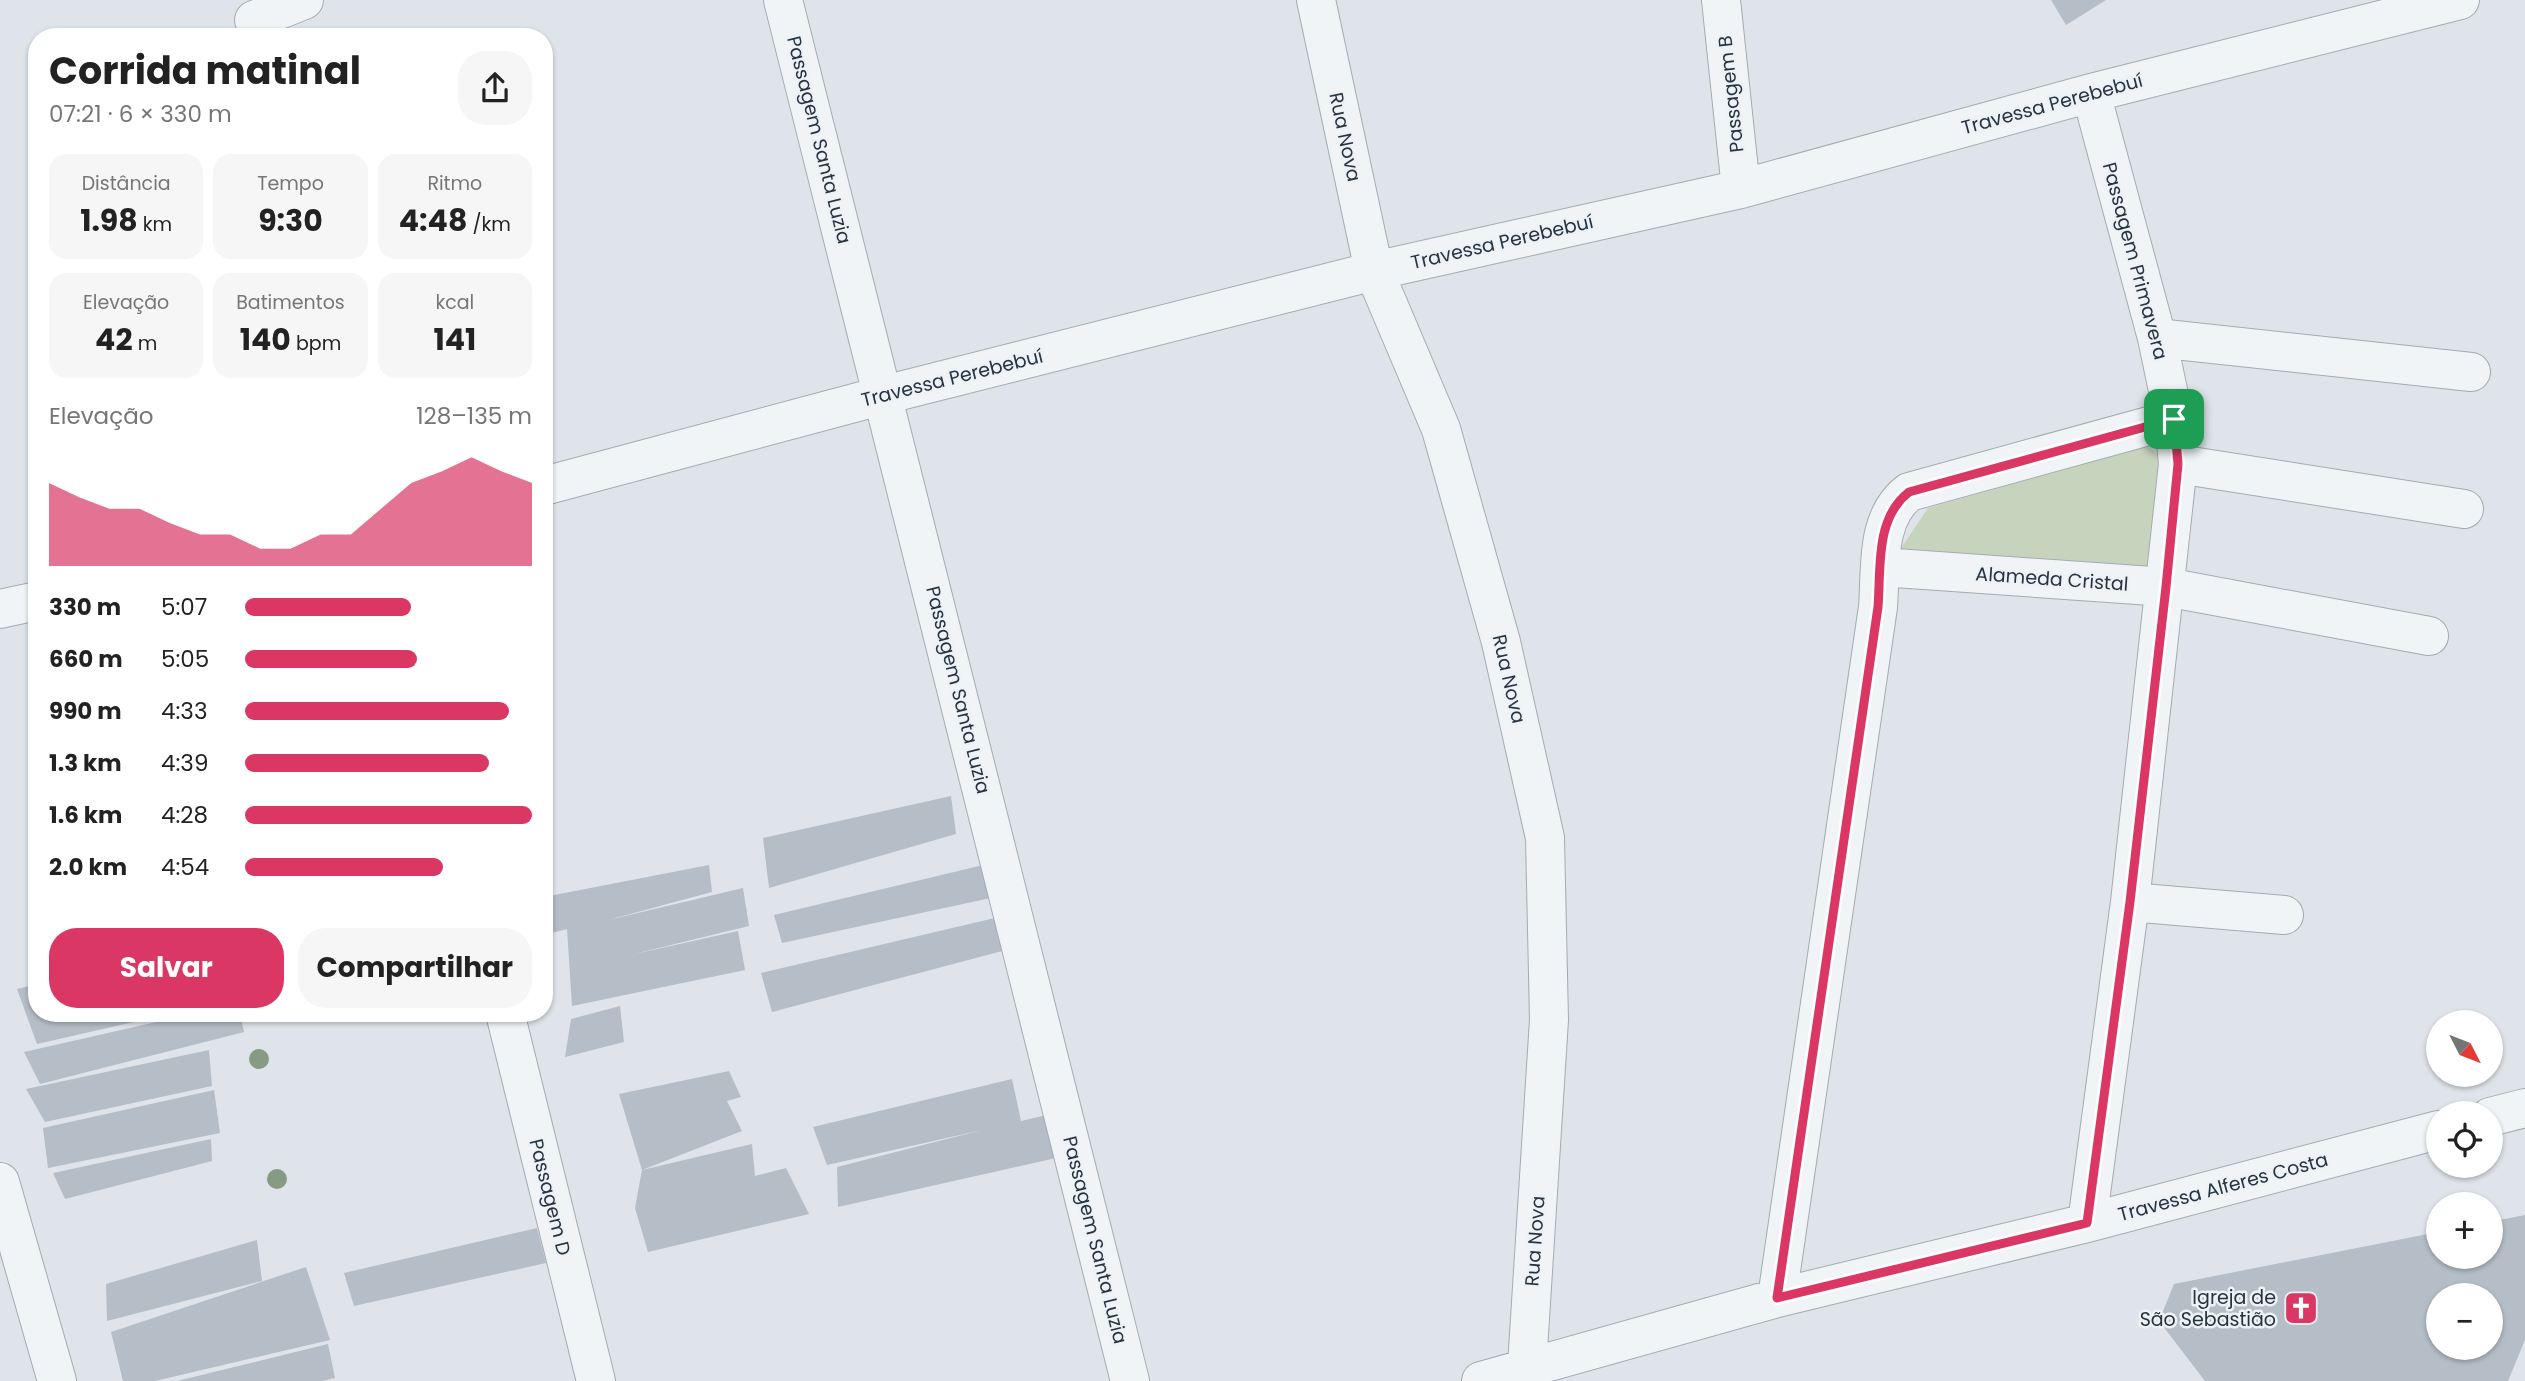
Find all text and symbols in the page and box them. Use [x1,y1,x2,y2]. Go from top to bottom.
street label: Passagem Santa Luzia [780,33,858,247]
street label: Passagem B [1711,34,1751,154]
text: Corrida matinal [49,44,361,97]
button: share [458,51,532,125]
street label: Travessa Perebebuí [1959,67,2146,141]
street label: Rua Nova [1322,90,1368,184]
text: 07:21 · 6 × 330 m [49,98,232,130]
street label: Passagem Primavera [2096,159,2174,363]
text: Distância [82,170,171,197]
text: Tempo [257,170,324,197]
text: Ritmo [427,170,482,197]
text: 1.98 [80,199,138,242]
text: 9:30 [258,199,323,242]
text: 4:48 [399,199,467,242]
street label: Travessa Perebebuí [1408,208,1596,276]
text: km [138,211,172,238]
text: /km [467,211,511,238]
text: Elevação [83,289,169,316]
text: Batimentos [236,289,345,316]
text: kcal [435,289,474,316]
text: 42 [95,318,133,361]
text: 140 [240,318,291,361]
text: 141 [433,318,476,361]
text: m [133,330,157,357]
text: bpm [291,330,341,357]
street label: Travessa Perebebuí [858,342,1046,414]
pin [2144,389,2204,449]
text: Elevação [49,400,153,432]
text: 128–135 m [416,400,532,432]
icon: arrive [2155,400,2193,438]
street label: Alameda Cristal [1975,560,2129,598]
street label: Passagem Santa Luzia [919,583,997,797]
text: 330 m [49,591,121,623]
text: 5:07 [161,591,207,623]
street label: Rua Nova [1486,632,1532,726]
text: 660 m [49,643,123,675]
text: 5:05 [161,643,209,675]
text: 990 m [49,695,122,727]
text: 4:33 [161,695,207,727]
text: 1.3 km [49,747,122,779]
text: 4:39 [161,747,208,779]
text: 1.6 km [49,799,122,831]
text: 4:28 [161,799,208,831]
text: 2.0 km [49,851,127,883]
text: 4:54 [161,851,209,883]
button: Salvar [49,928,284,1008]
button: Compartilhar [298,928,532,1008]
north arrow [2426,1010,2502,1087]
map controls [2426,1010,2503,1360]
button: locate [2426,1101,2503,1178]
street label: Passagem Santa Luzia [1056,1133,1134,1347]
street label: Passagem D [522,1136,578,1258]
street label: Travessa Alferes Costa [2115,1146,2331,1228]
button: + [2426,1192,2503,1269]
street label: Rua Nova [1518,1195,1552,1287]
button: − [2426,1283,2503,1360]
place label: Igreja de São Sebastião [2140,1284,2276,1333]
church icon: Igreja de São Sebastião [2282,1289,2320,1327]

